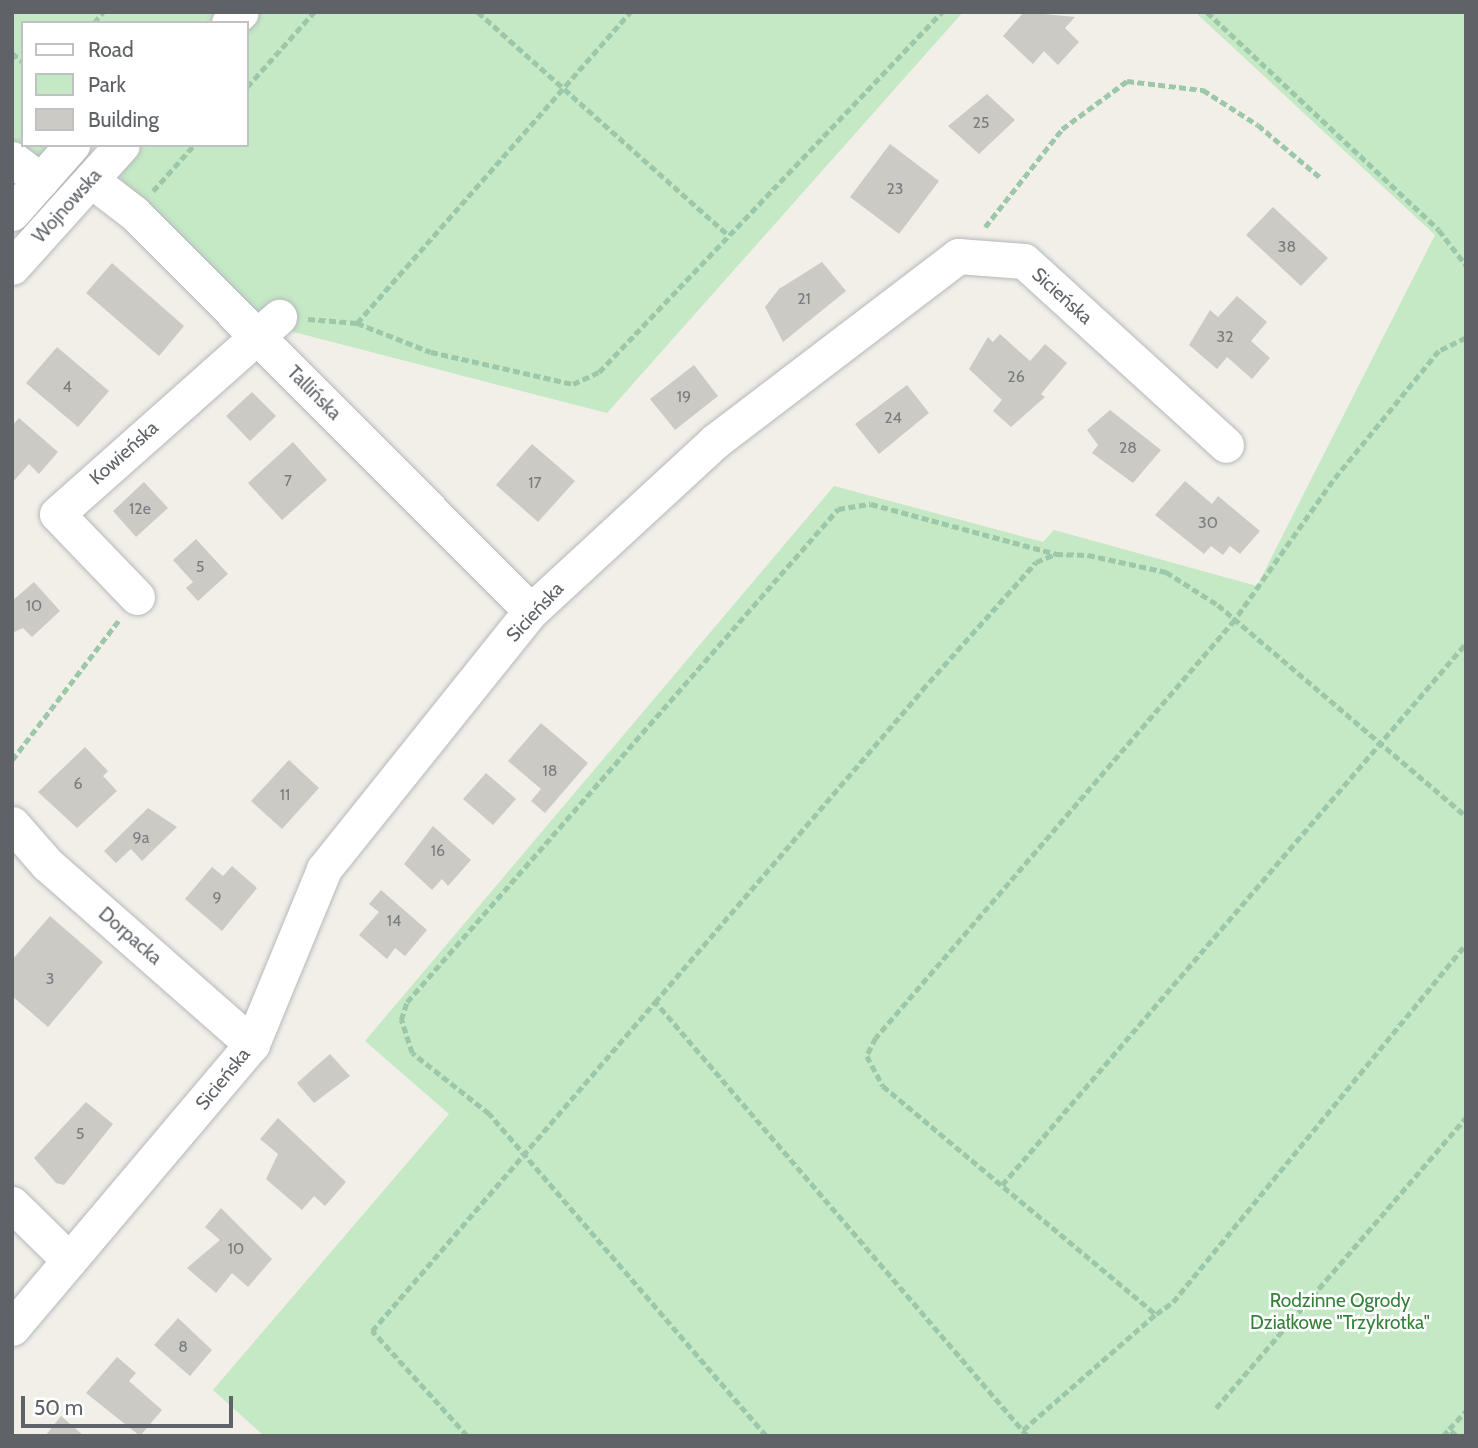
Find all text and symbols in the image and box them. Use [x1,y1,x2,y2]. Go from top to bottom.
legend [21,21,248,147]
text: Road [88,37,134,62]
text: Park [88,72,126,97]
text: Building [88,107,159,132]
house number: 25 [972,113,990,133]
street label: Wojnowska [28,164,106,248]
house number: 23 [886,179,904,199]
house number: 38 [1278,237,1296,257]
street label: Sicieńska [1027,263,1097,329]
house number: 21 [797,289,811,309]
house number: 32 [1216,327,1234,347]
street label: Tallińska [282,361,346,425]
house number: 26 [1007,367,1025,387]
house number: 4 [62,377,72,397]
house number: 19 [677,387,691,407]
house number: 24 [884,408,902,428]
street label: Kowieńska [85,416,163,490]
house number: 28 [1119,438,1137,458]
house number: 7 [284,471,292,491]
house number: 17 [528,473,542,493]
house number: 12e [129,499,151,519]
house number: 30 [1198,513,1218,533]
house number: 5 [196,557,204,577]
street label: Sicieńska [502,577,568,647]
house number: 10 [26,596,42,616]
house number: 18 [543,761,557,781]
house number: 6 [73,774,83,794]
house number: 11 [280,785,290,805]
house number: 9a [133,828,149,848]
house number: 16 [431,841,445,861]
house number: 9 [212,888,222,908]
street label: Dorpacka [94,902,166,970]
house number: 14 [387,911,401,931]
house number: 3 [46,969,54,989]
street label: Sicieńska [191,1043,255,1115]
house number: 5 [76,1124,84,1144]
house number: 10 [228,1239,244,1259]
park label: Rodzinne Ogrody Działkowe "Trzykrotka" [1250,1290,1430,1334]
house number: 8 [178,1337,188,1357]
scale bar [24,1382,236,1426]
text: 50 m [34,1395,83,1420]

